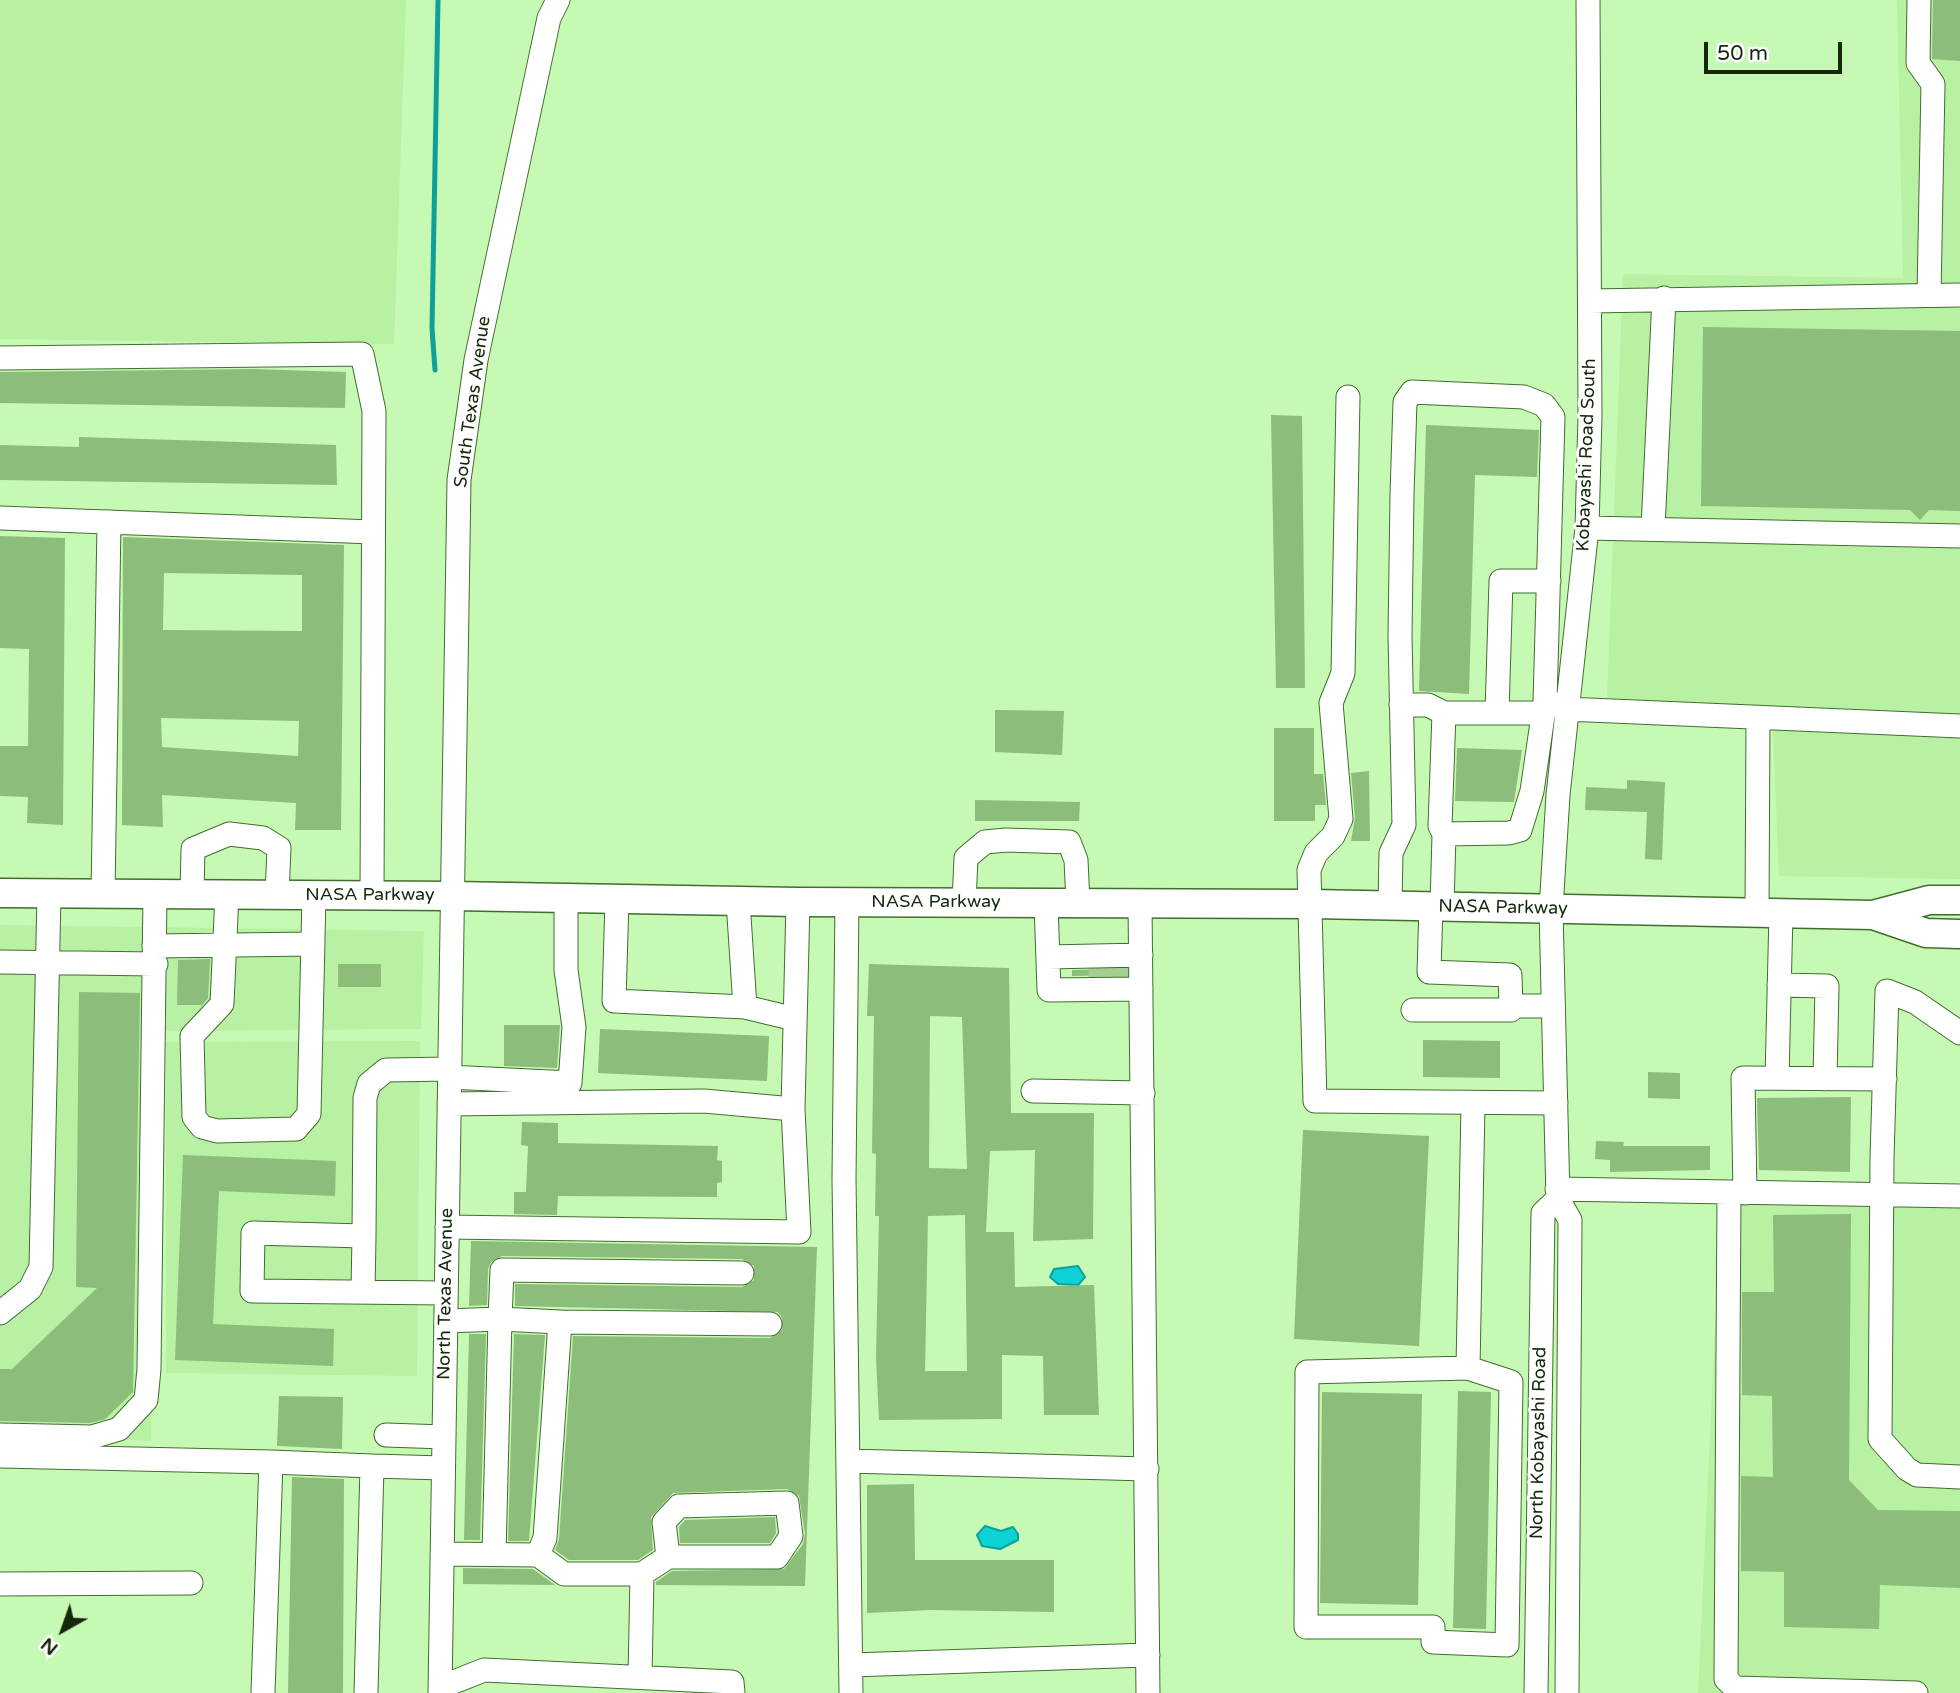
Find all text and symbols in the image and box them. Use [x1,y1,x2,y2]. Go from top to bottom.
scale bar [1708,28,1846,72]
text: 50 m [1717,41,1768,66]
street label: South Texas Avenue [450,315,496,489]
street label: Kobayashi Road South [1573,358,1601,552]
street label: NASA Parkway [305,884,435,906]
street label: NASA Parkway [871,891,1001,913]
street label: NASA Parkway [1438,896,1568,920]
street label: North Texas Avenue [434,1208,458,1380]
street label: North Kobayashi Road [1527,1347,1551,1539]
north arrow [28,1595,98,1665]
text: N [37,1633,62,1659]

